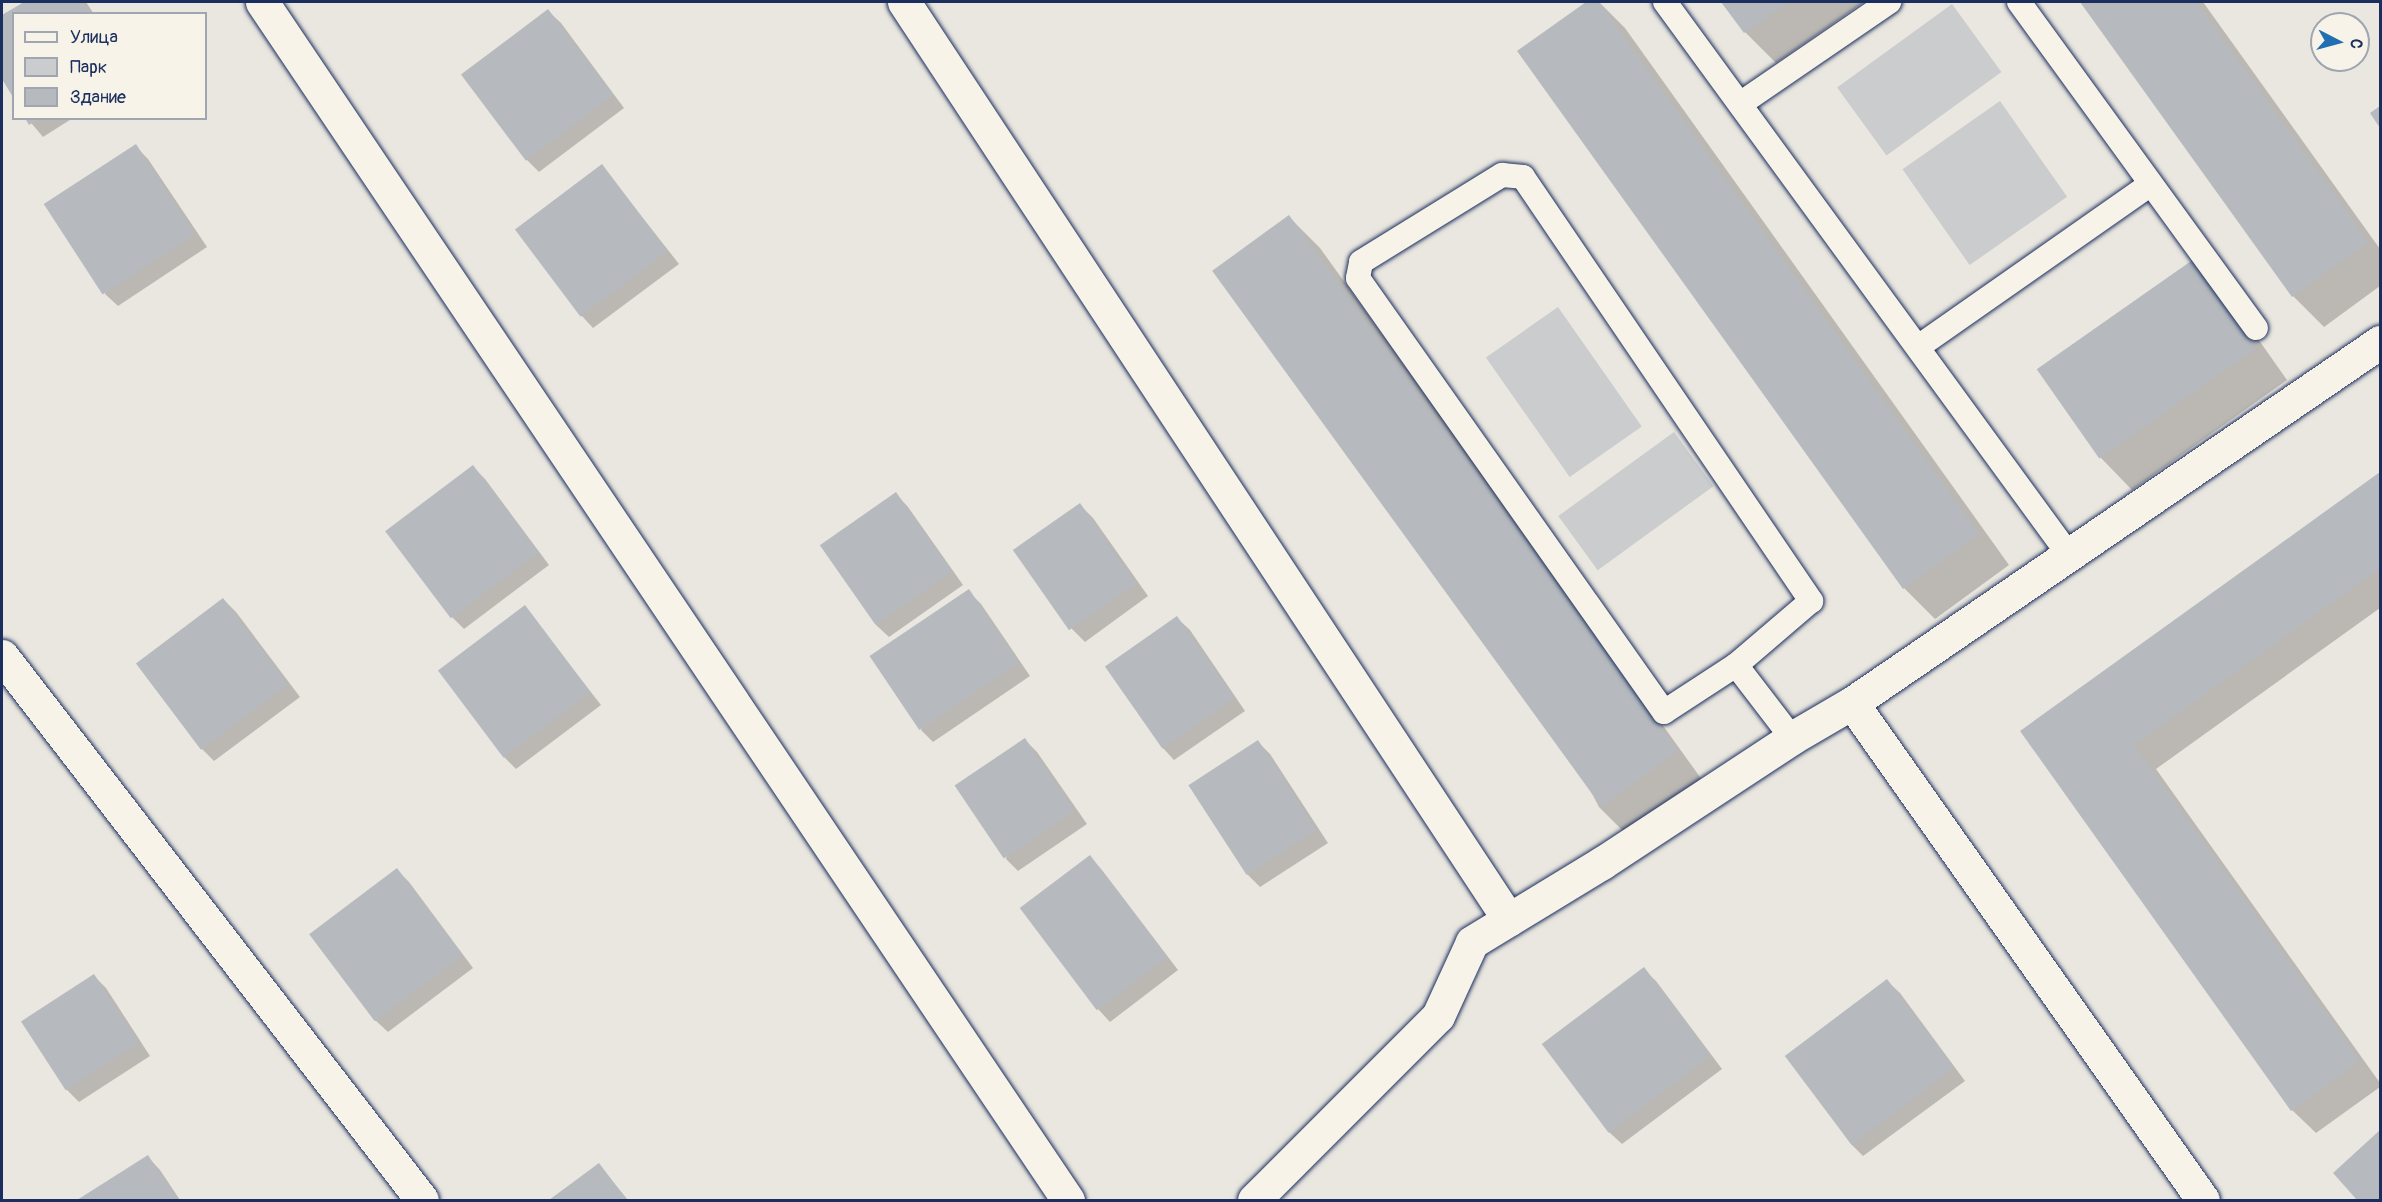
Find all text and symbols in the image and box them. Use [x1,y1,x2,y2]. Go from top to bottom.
legend [12,12,207,120]
north arrow [2310,12,2370,72]
text: Улица [70,26,118,49]
text: С [2345,38,2366,50]
text: Парк [70,56,107,79]
text: Здание [70,86,126,109]

